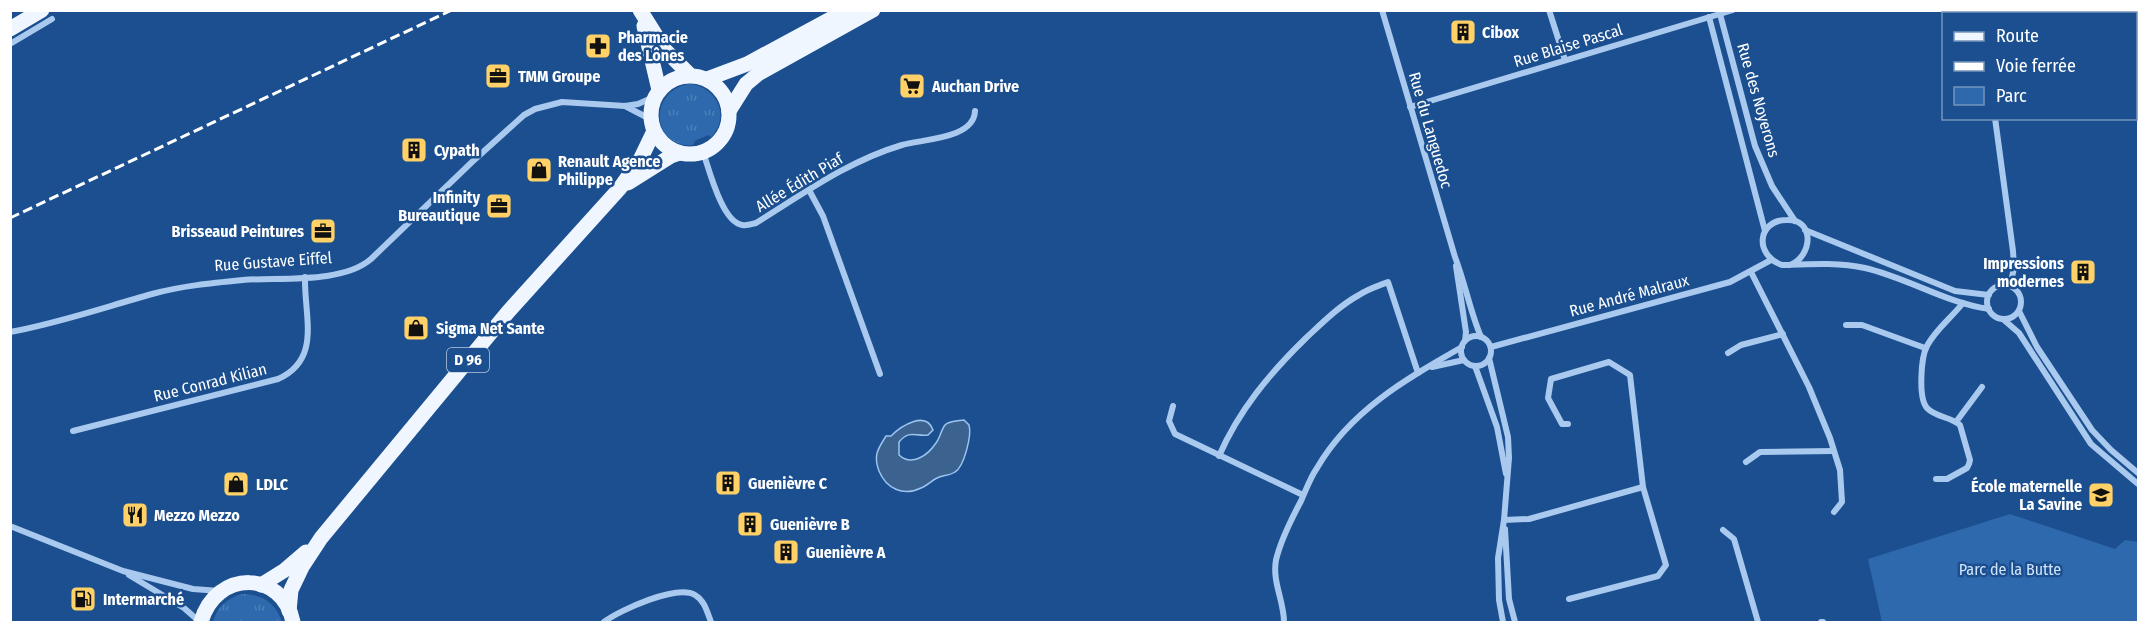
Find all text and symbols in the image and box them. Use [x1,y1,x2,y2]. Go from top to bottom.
legend [1942,12,2137,120]
building icon: Cibox [1448,17,1478,47]
street label: Rue Blaise Pascal [1511,20,1625,71]
place label: Cibox [1482,23,1520,42]
text: Route [1996,25,2039,47]
place label: Pharmacie des Lônes [618,28,688,65]
pharmacy icon: Pharmacie des Lônes [583,31,613,61]
street label: Rue des Noyerons [1733,41,1784,159]
text: Voie ferrée [1996,55,2076,77]
office icon: TMM Groupe [483,61,513,91]
place label: TMM Groupe [518,67,600,86]
street label: Rue du Languedoc [1405,70,1456,191]
supermarket icon: Auchan Drive [897,71,927,101]
place label: Auchan Drive [931,77,1019,96]
text: Parc [1996,85,2027,107]
building icon: Cypath [399,135,429,165]
place label: Cypath [434,141,480,160]
street label: Allée Édith Piaf [752,148,847,216]
place label: Renault Agence Philippe [558,152,660,189]
shop icon: Renault Agence Philippe [524,155,554,185]
place label: Infinity Bureautique [398,188,480,225]
office icon: Infinity Bureautique [484,191,514,221]
office icon: Brisseaud Peintures [308,216,338,246]
place label: Brisseaud Peintures [172,222,304,241]
street label: Rue Gustave Eiffel [214,248,332,275]
place label: Impressions modernes [1983,254,2064,291]
building icon: Impressions modernes [2068,257,2098,287]
street label: Rue André Malraux [1567,270,1691,321]
shop icon: Sigma Net Sante [401,313,431,343]
place label: Sigma Net Sante [436,319,545,338]
road number: D 96 [447,348,489,372]
street label: Rue Conrad Kilian [152,359,269,406]
building icon: Guenièvre C [713,468,743,498]
shop icon: LDLC [221,469,251,499]
place label: Guenièvre C [748,474,828,493]
place label: LDLC [256,475,289,494]
place label: École maternelle La Savine [1971,476,2082,514]
school or university icon: École maternelle La Savine [2086,480,2116,510]
restaurant icon: Mezzo Mezzo [120,500,150,530]
place label: Mezzo Mezzo [154,506,240,525]
building icon: Guenièvre B [735,509,765,539]
place label: Guenièvre B [770,515,850,534]
building icon: Guenièvre A [771,537,801,567]
place label: Guenièvre A [806,543,886,562]
park label: Parc de la Butte [1959,560,2061,579]
fuel station icon: Intermarché [68,584,98,614]
place label: Intermarché [103,590,184,609]

